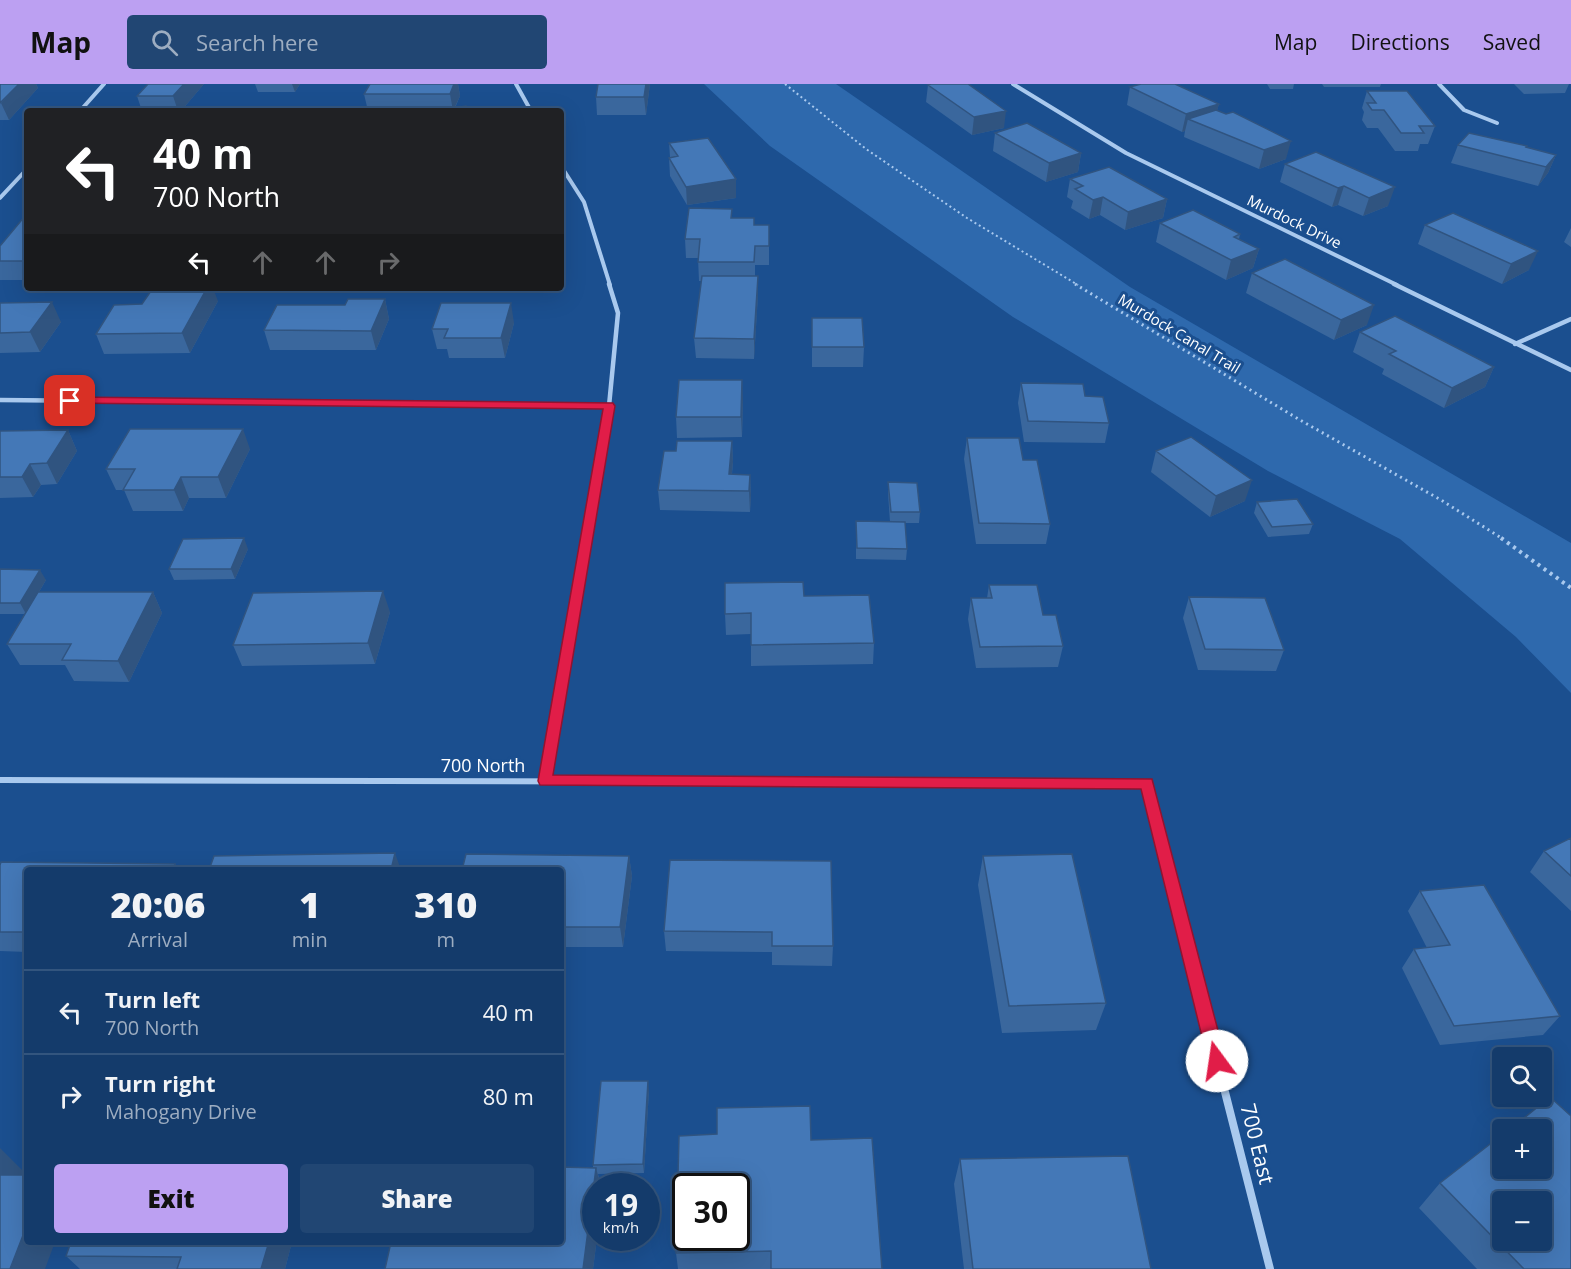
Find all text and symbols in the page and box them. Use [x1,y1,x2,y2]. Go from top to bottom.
search box [127,15,547,69]
text: Map [30,23,91,61]
icon: search [148,26,181,59]
text: Search here [196,27,319,57]
text: Map [1274,28,1317,56]
text: Directions [1350,28,1450,56]
text: Saved [1483,28,1541,56]
text: 40 m [153,124,253,181]
icon: left [54,132,132,210]
text: 700 North [153,178,280,215]
street label: Murdock Drive [1244,190,1345,253]
icon: left [183,246,216,279]
icon: ahead [246,246,279,279]
icon: ahead [309,246,342,279]
icon: right [372,246,405,279]
street label: Murdock Canal Trail [1115,289,1244,378]
pin [44,375,95,426]
icon: arrive [53,384,86,417]
street label: 700 North [441,753,525,777]
text: 20:06 [111,880,205,929]
text: 1 [299,880,320,929]
text: 310 [414,880,477,929]
text: Arrival [128,926,188,953]
text: min [292,926,328,953]
text: m [437,926,455,953]
text: Turn left [105,984,200,1014]
icon: left [54,996,87,1029]
text: 40 m [483,997,534,1027]
text: 700 North [105,1014,199,1041]
position arrow [1185,1029,1249,1093]
map controls [1492,1047,1552,1251]
button: search [1492,1047,1552,1107]
text: Turn right [105,1068,216,1098]
icon: right [54,1080,87,1113]
text: 80 m [483,1081,534,1111]
text: Mahogany Drive [105,1098,257,1125]
street label: 700 East [1234,1100,1282,1187]
button: + [1492,1119,1552,1179]
button: Exit [54,1164,288,1233]
button: Share [300,1164,534,1233]
speed limit sign: 30 [672,1173,750,1251]
text: 19 [604,1184,638,1225]
button: − [1492,1191,1552,1251]
text: km/h [603,1217,639,1237]

